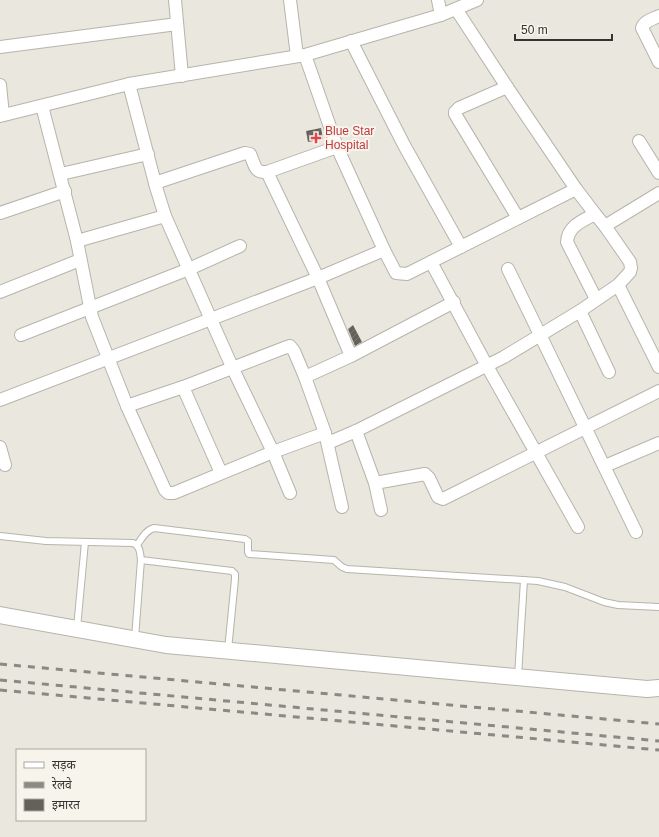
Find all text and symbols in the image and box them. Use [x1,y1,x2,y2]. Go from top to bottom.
scale bar [515,16,612,42]
text: 50 m [521,23,548,37]
place label: Blue Star Hospital [325,124,374,152]
marker: Blue Star Hospital [310,132,322,144]
legend [16,749,146,821]
text: सड़क [52,758,77,772]
text: रेलवे [52,777,72,792]
text: इमारत [52,798,81,812]

